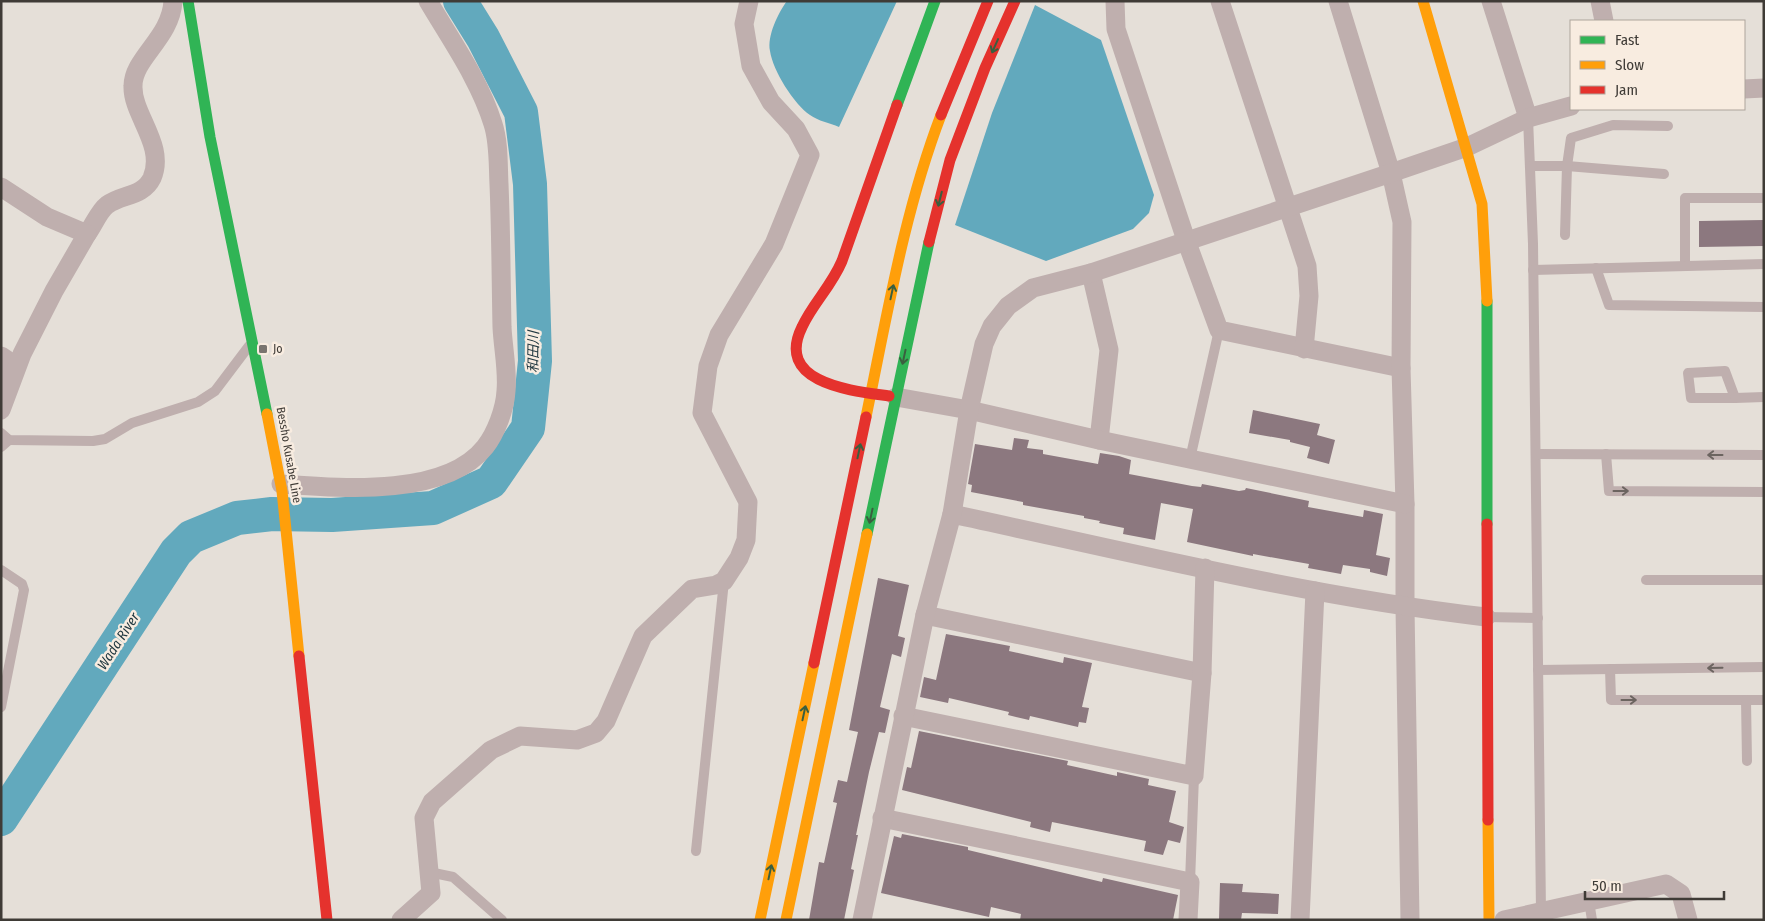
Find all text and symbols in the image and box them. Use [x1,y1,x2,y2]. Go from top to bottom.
legend [1570,20,1745,110]
text: Fast [1615,31,1639,49]
one-way arrow [990,38,999,53]
text: Slow [1615,56,1644,74]
text: Jam [1615,81,1638,99]
one-way arrow [935,190,944,206]
one-way arrow [888,285,897,301]
water label: 和田川 [525,329,542,373]
place label: Jo [273,342,283,356]
marker: Jo [257,343,269,355]
one-way arrow [899,348,908,364]
street label: Bessho Kusabe Line [274,406,304,504]
one-way arrow [854,444,864,460]
one-way arrow [1707,450,1724,460]
one-way arrow [1612,486,1628,496]
one-way arrow [866,508,875,524]
water label: Wada River [94,609,144,673]
one-way arrow [1707,663,1724,673]
one-way arrow [1621,695,1637,705]
one-way arrow [799,705,809,721]
one-way arrow [766,864,775,880]
scale bar [1585,868,1724,900]
text: 50 m [1592,877,1622,895]

